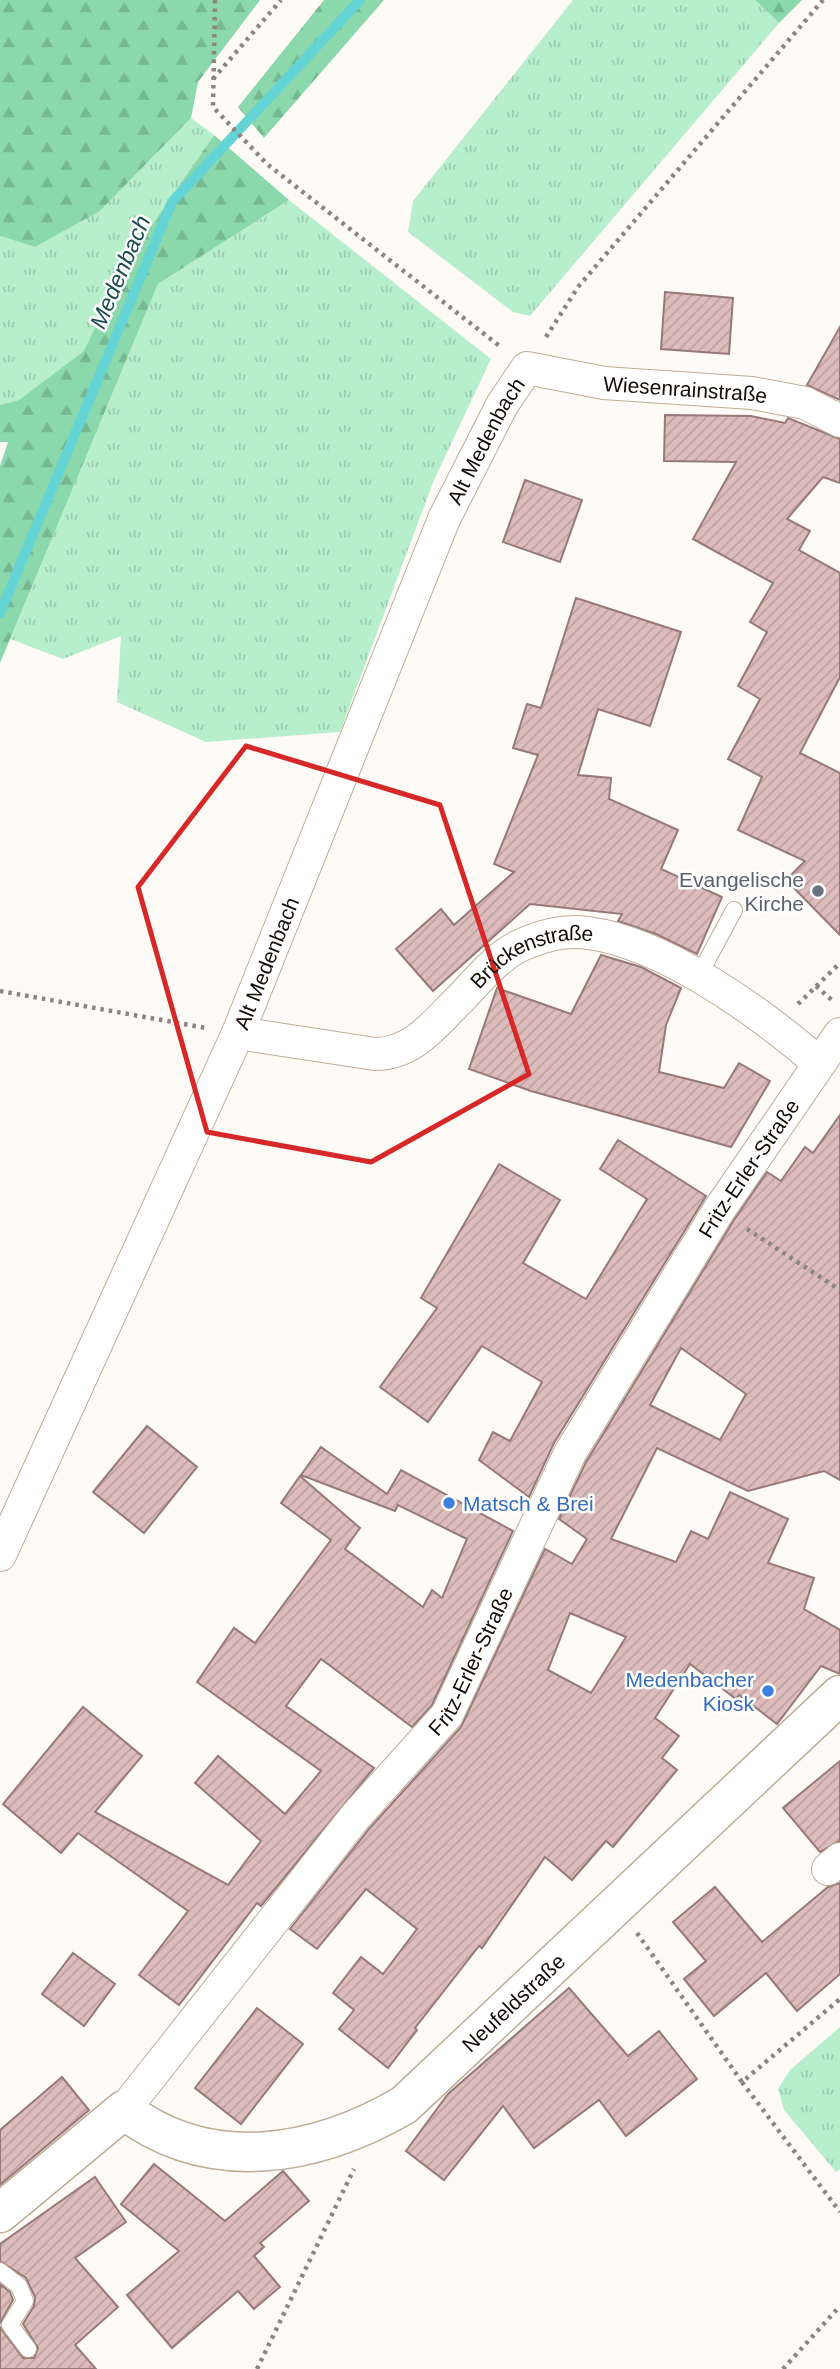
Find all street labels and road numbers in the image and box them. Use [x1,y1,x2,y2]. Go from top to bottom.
street label: Wiesenrainstraße [602,371,769,407]
street label: Alt Medenbach [442,373,529,508]
street label: Alt Medenbach [229,894,303,1032]
street label: Brückenstraße [465,921,595,992]
street label: Fritz-Erler-Straße [693,1095,803,1242]
street label: Fritz-Erler-Straße [423,1584,517,1739]
street label: Neufeldstraße [457,1949,569,2056]

